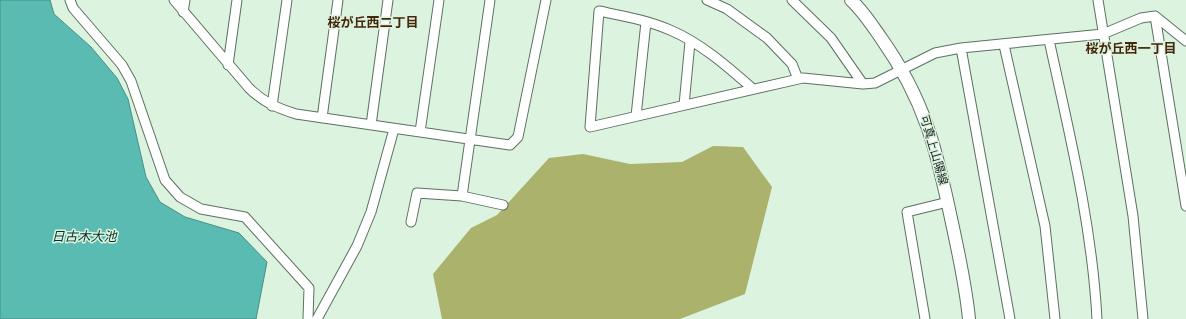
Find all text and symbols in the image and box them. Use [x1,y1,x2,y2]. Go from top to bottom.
district label: 桜が丘西二丁目 [327,14,419,30]
district label: 桜が丘西一丁目 [1085,40,1177,56]
street label: 可真上山陽線 [918,113,952,186]
water label: 日古木大池 [51,228,118,244]

